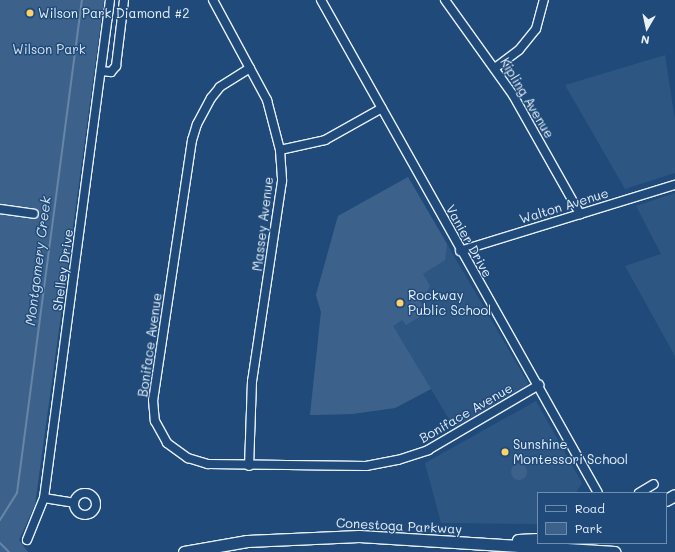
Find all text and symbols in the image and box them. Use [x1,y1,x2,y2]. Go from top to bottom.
place label: Wilson Park Diamond #2 [38,5,190,21]
marker: Wilson Park Diamond #2 [25,8,35,18]
north arrow [627,8,667,48]
text: N [640,32,650,48]
park label: Wilson Park [12,41,86,57]
street label: Kipling Avenue [497,55,557,141]
street label: Massey Avenue [249,176,277,272]
street label: Walton Avenue [517,185,611,227]
water label: Montgomery Creek [22,195,54,327]
street label: Vanier Drive [443,202,495,280]
street label: Shelley Drive [50,228,76,312]
place label: Rockway Public School [408,288,491,319]
street label: Boniface Avenue [135,292,165,398]
marker: Rockway Public School [395,298,405,308]
street label: Boniface Avenue [417,380,515,446]
place label: Sunshine Montessori School [513,437,628,468]
marker: Sunshine Montessori School [500,447,510,457]
legend [537,492,667,544]
text: Road [575,500,605,516]
street label: Conestoga Parkway [336,515,462,537]
text: Park [575,520,602,536]

